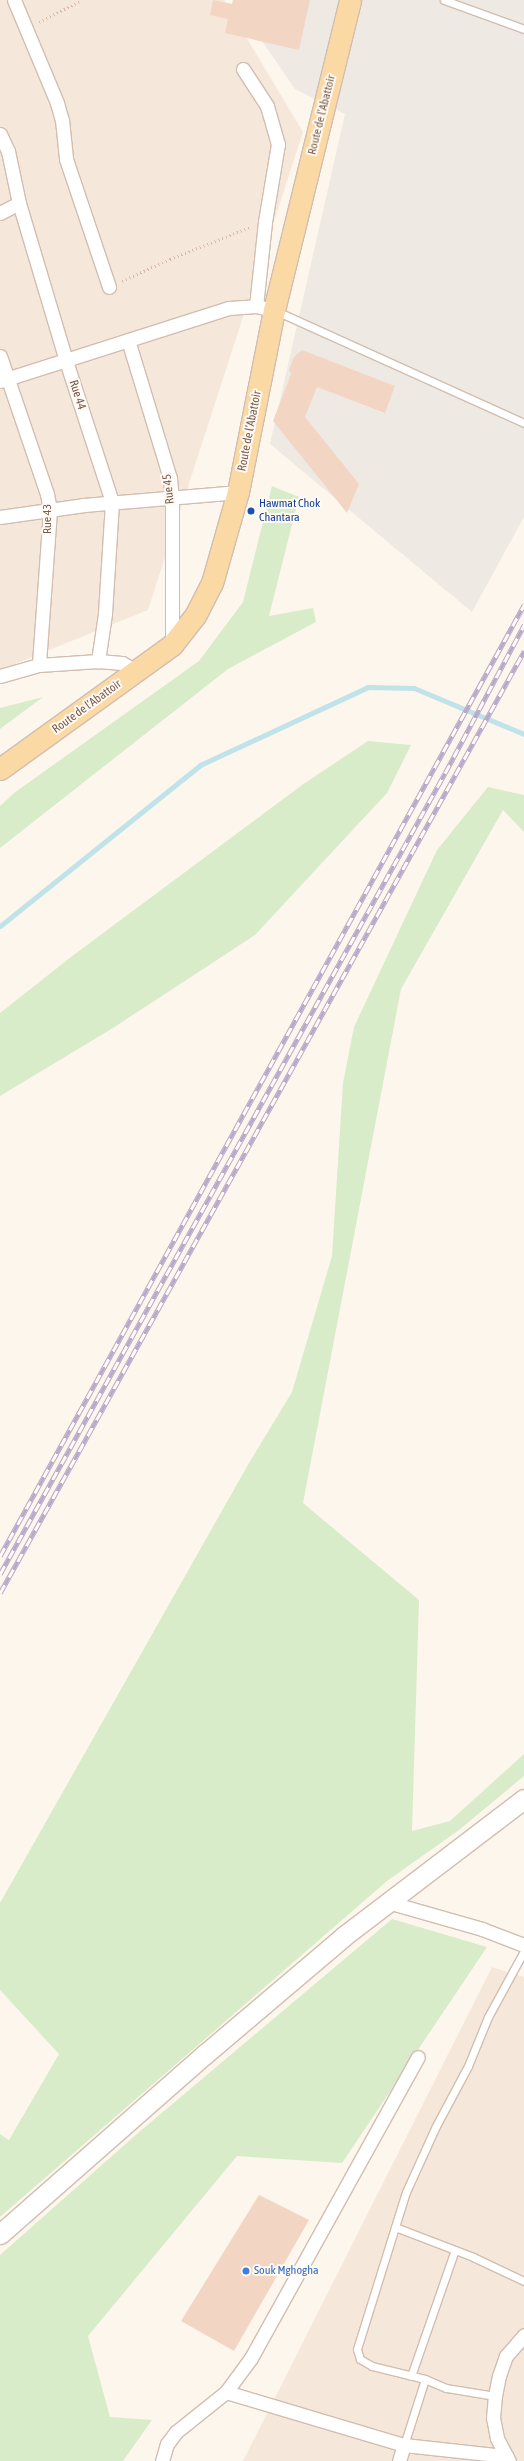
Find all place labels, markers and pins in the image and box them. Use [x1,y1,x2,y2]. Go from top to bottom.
place label: Hawmat Chok Chantara [259,497,320,525]
marker: Hawmat Chok Chantara [246,506,256,516]
place label: Souk Mghogha [254,2264,319,2278]
marker: Souk Mghogha [241,2266,251,2276]

